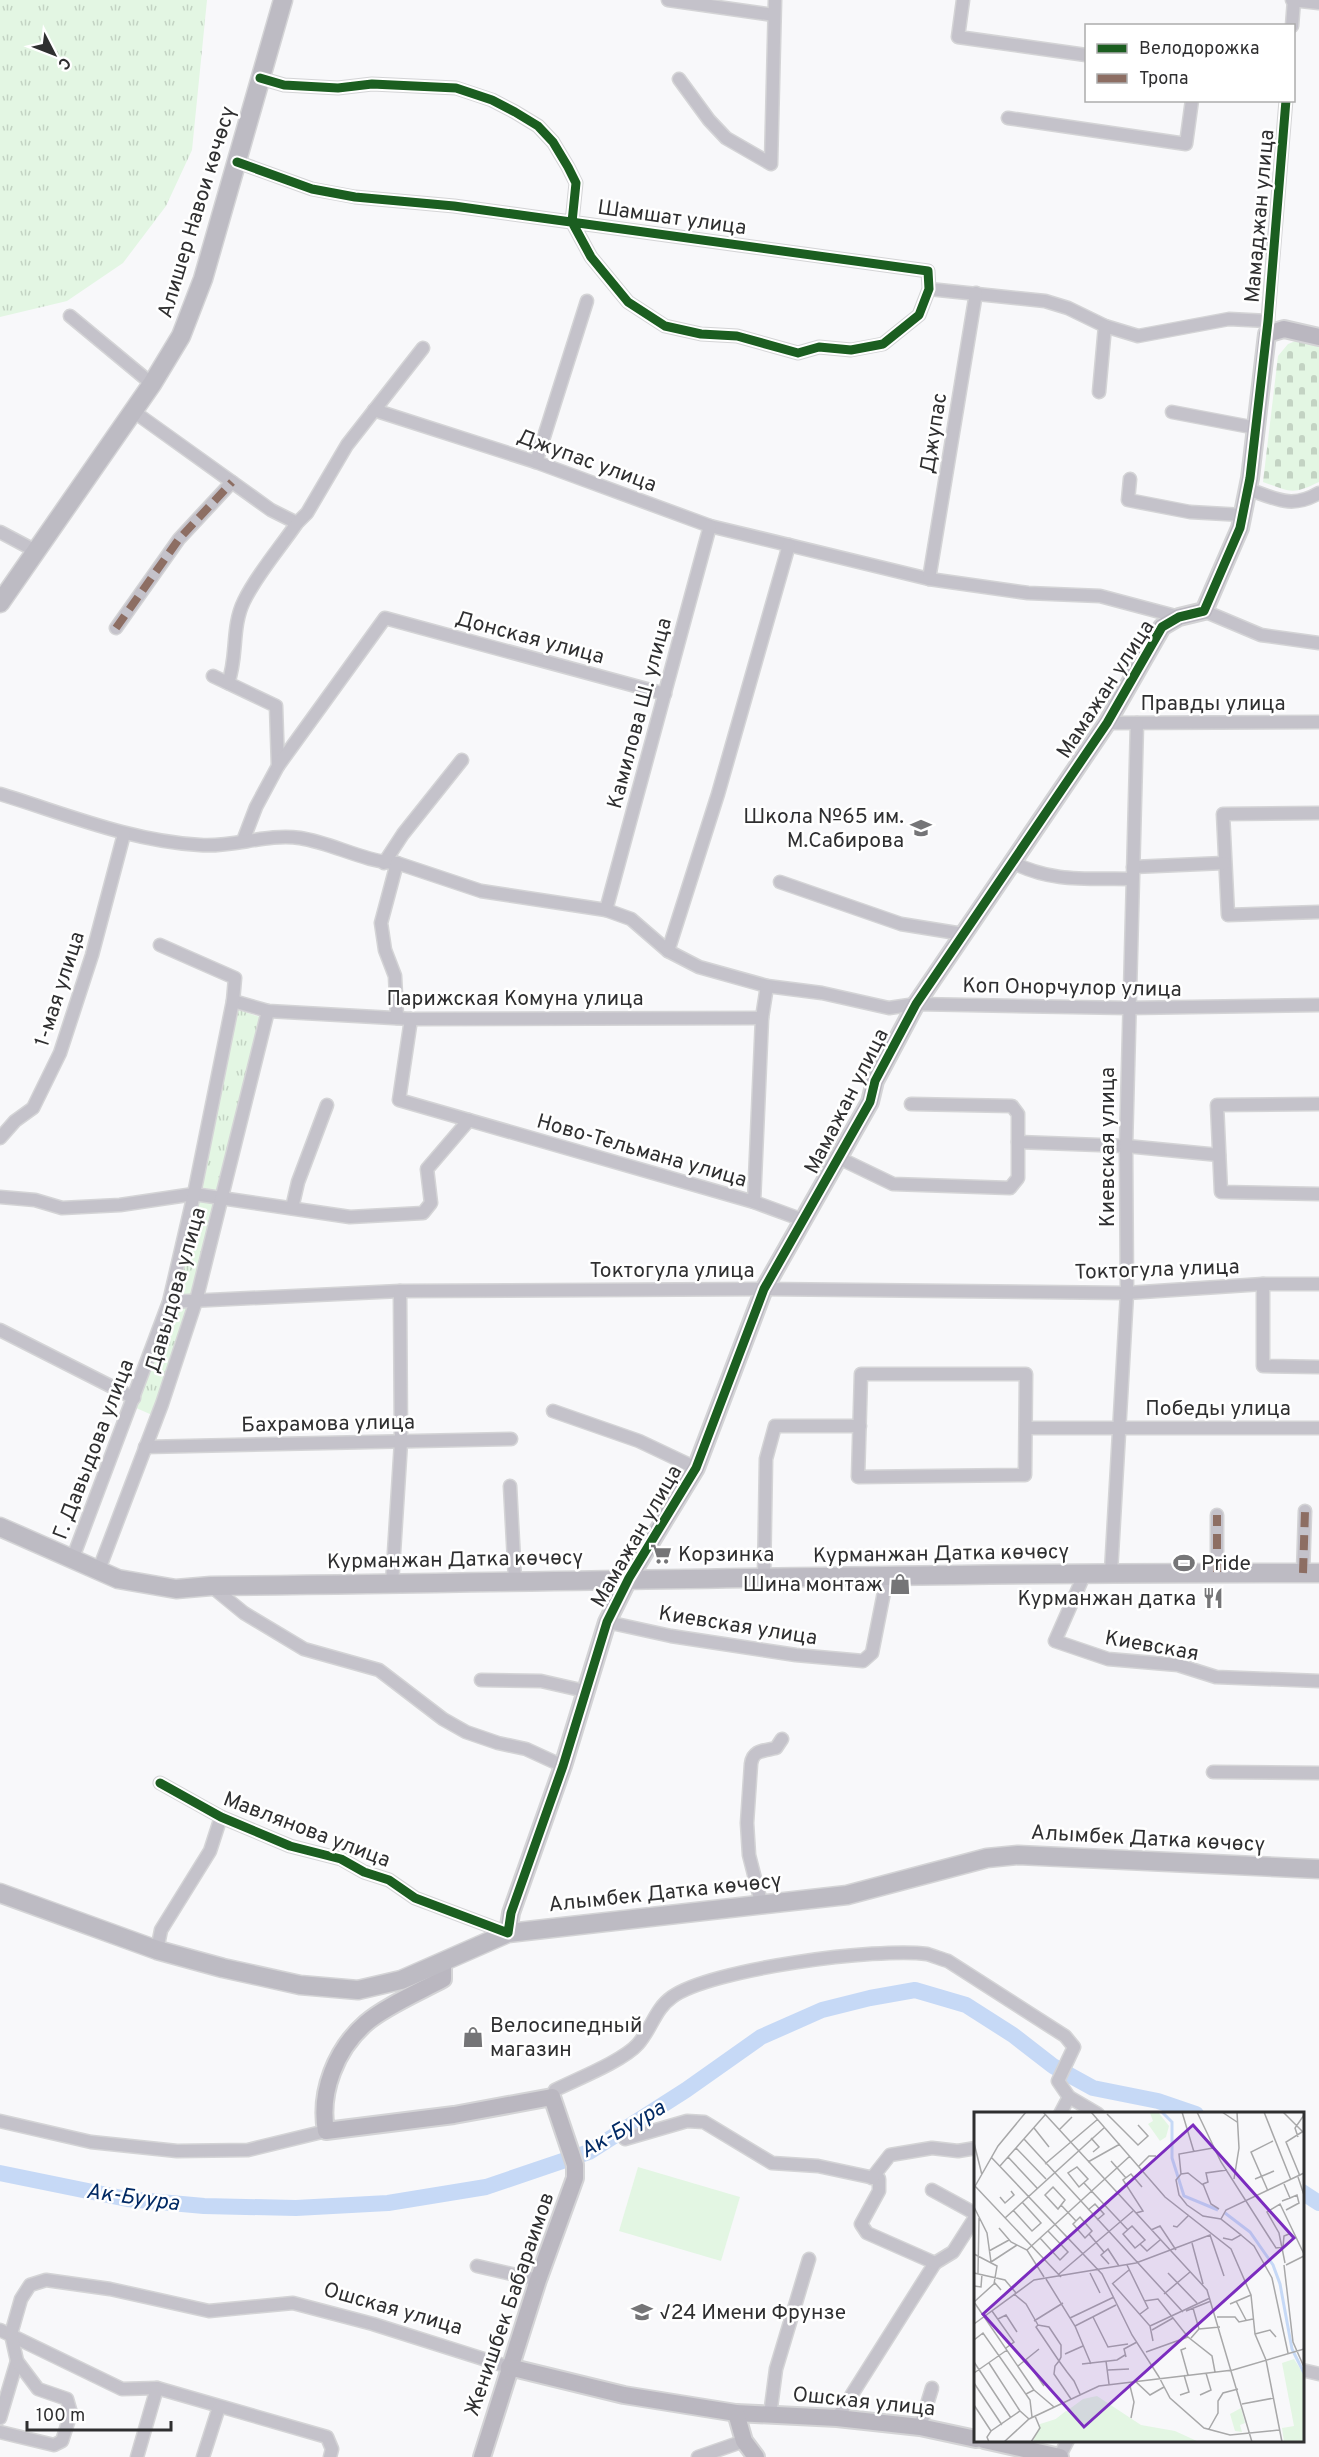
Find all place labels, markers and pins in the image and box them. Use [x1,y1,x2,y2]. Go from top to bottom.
place label: Школа №65 им. М.Сабирова [743,804,904,855]
school or university icon: Школа №65 им. М.Сабирова [909,816,933,840]
supermarket icon: Корзинка [649,1542,673,1566]
place label: Корзинка [678,1542,774,1569]
sports icon: Pride [1172,1551,1196,1575]
place label: Pride [1201,1551,1251,1578]
place label: Шина монтаж [743,1572,883,1599]
shop icon: Шина монтаж [888,1572,912,1596]
place label: Курманжан датка [1017,1586,1196,1613]
restaurant icon: Курманжан датка [1201,1586,1225,1610]
place label: Велосипедный магазин [490,2013,642,2064]
shop icon: Велосипедный магазин [461,2025,485,2049]
school or university icon: √24 Имени Фрунзе [630,2300,654,2324]
place label: √24 Имени Фрунзе [659,2300,846,2327]

